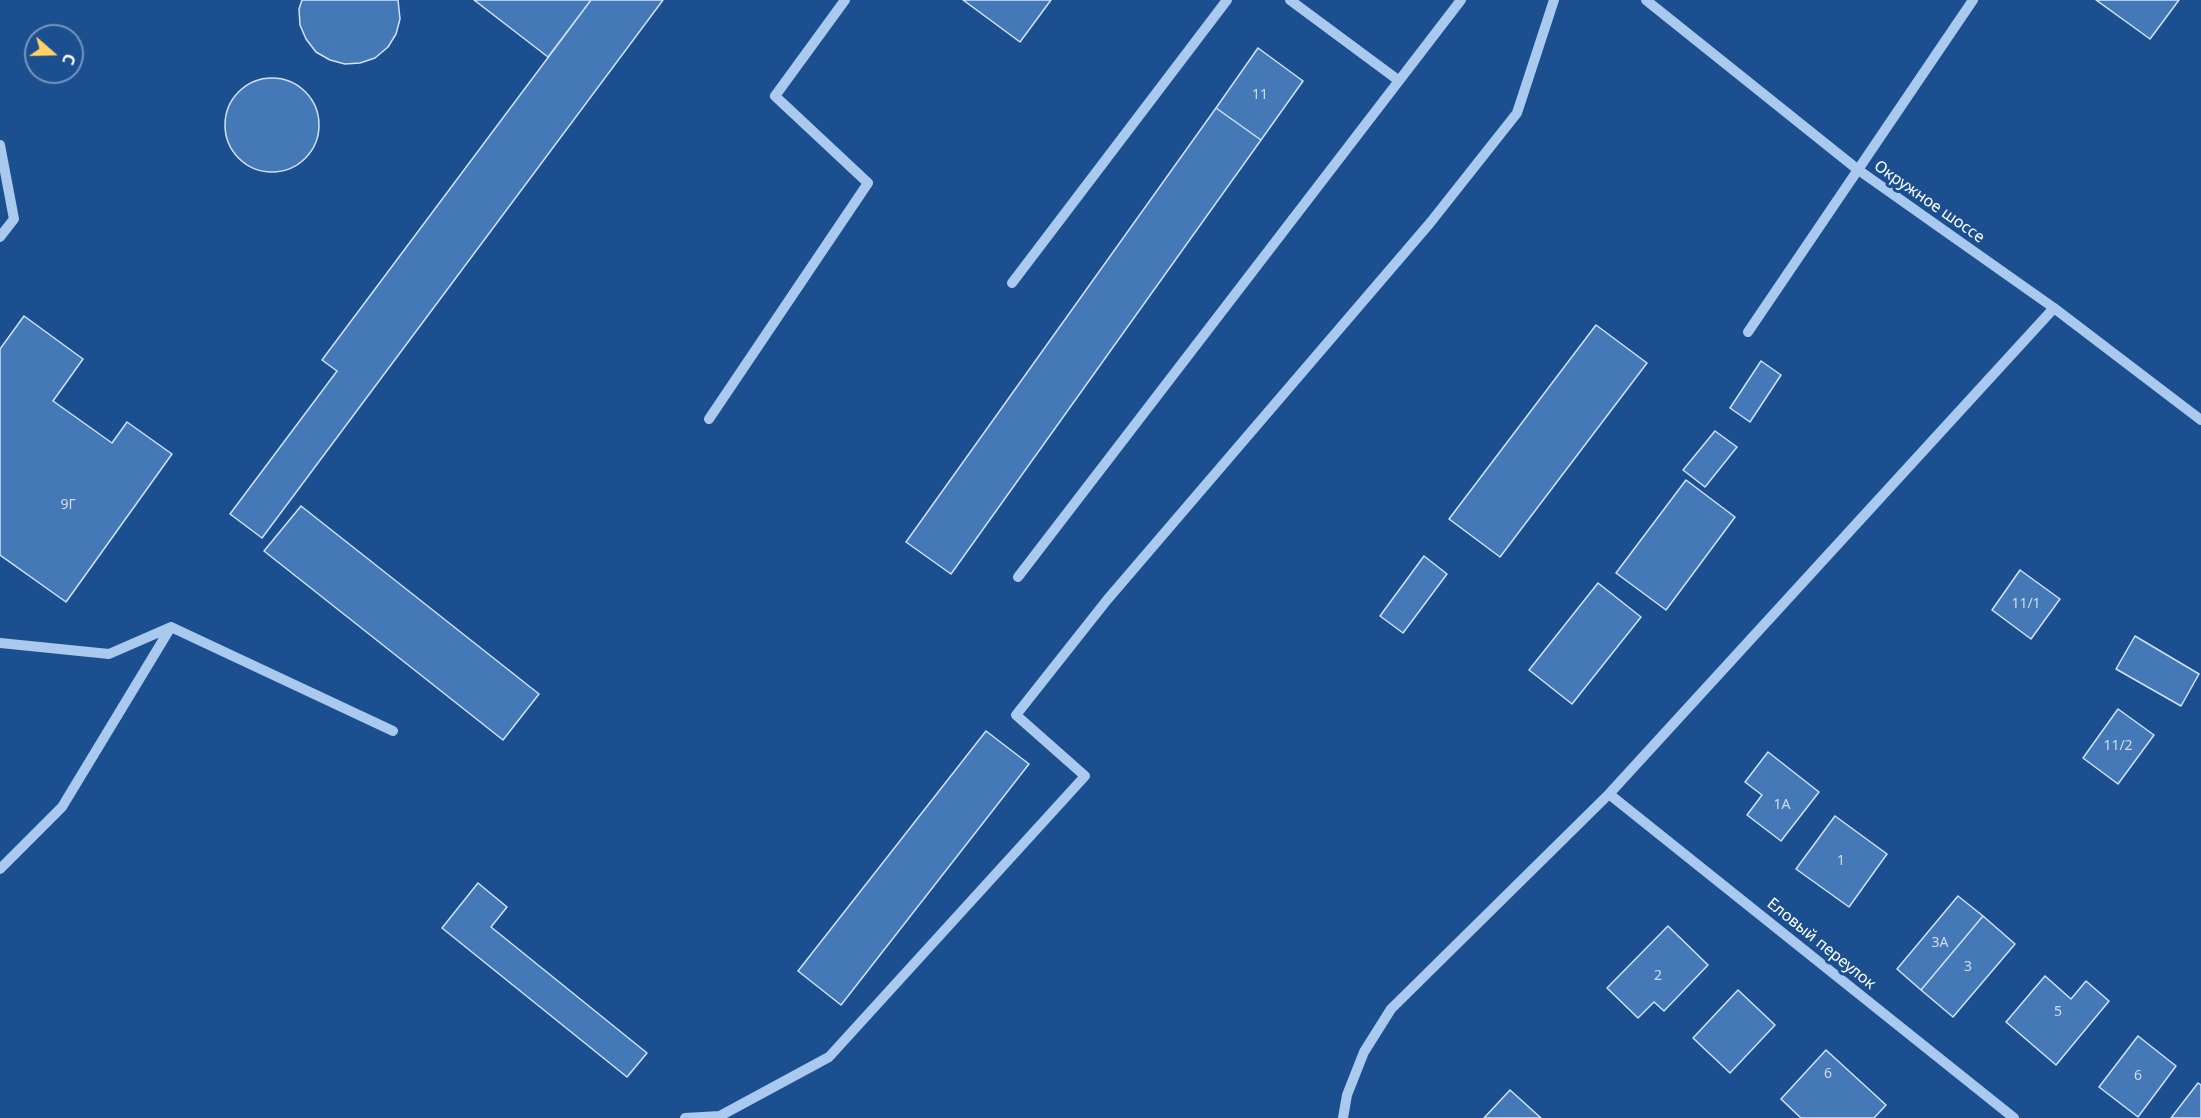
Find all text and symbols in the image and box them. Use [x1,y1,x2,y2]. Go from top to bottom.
north arrow [24,24,84,84]
text: С [57,51,81,68]
house number: 11 [1252,87,1268,103]
street label: Окружное шоссе [1870,157,1988,247]
house number: 9Г [60,497,76,513]
house number: 11/1 [2011,596,2041,612]
house number: 11/2 [2103,738,2133,754]
house number: 1А [1774,797,1790,813]
house number: 1 [1837,853,1845,869]
street label: Еловый переулок [1763,894,1879,994]
house number: 3А [1932,935,1948,951]
house number: 3 [1964,959,1972,975]
house number: 2 [1654,968,1662,984]
house number: 5 [2054,1004,2062,1020]
house number: 6 [1824,1066,1832,1082]
house number: 6 [2134,1068,2142,1084]

